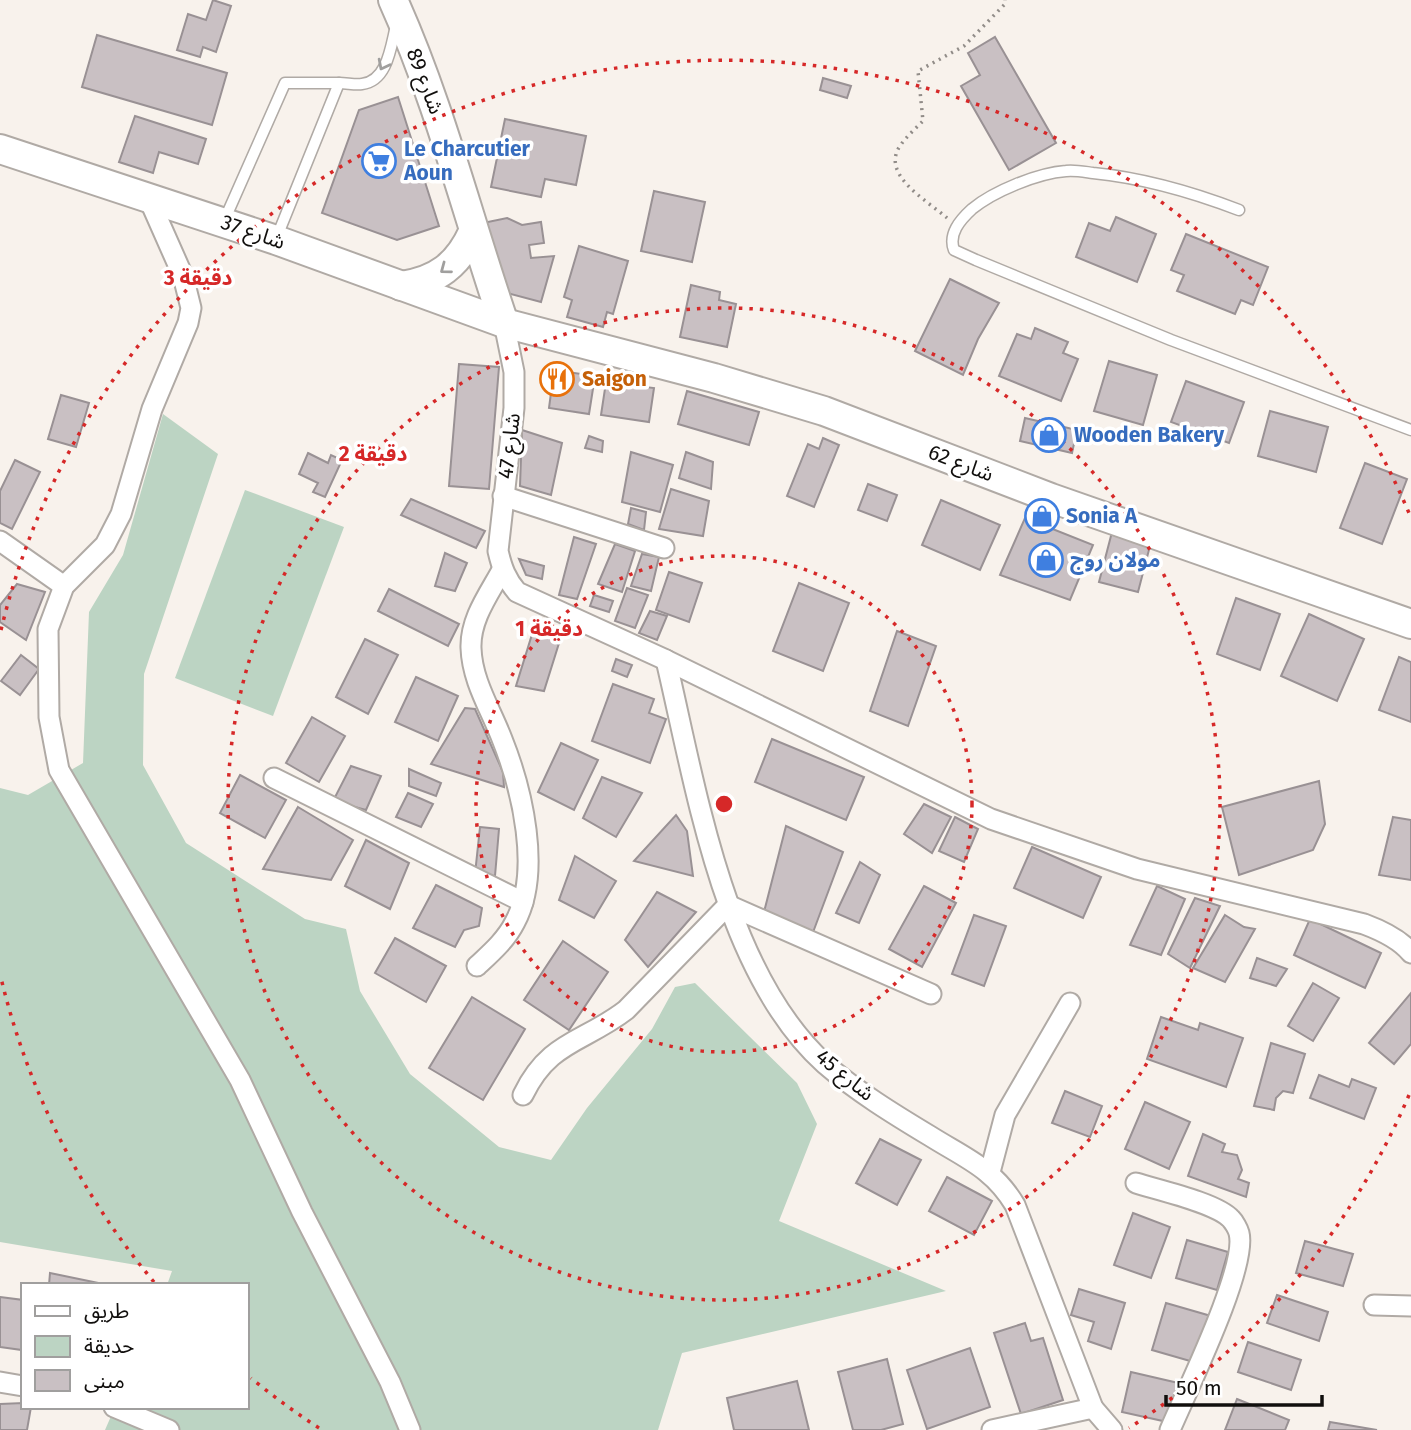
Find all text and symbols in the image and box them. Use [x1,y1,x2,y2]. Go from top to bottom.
street label: شارع 89 [399,44,449,118]
one-way arrow [378,58,392,70]
place label: Le Charcutier Aoun [403,136,531,186]
supermarket icon: Le Charcutier Aoun [360,142,398,180]
street label: شارع 37 [217,209,289,257]
one-way arrow [440,261,453,274]
text: 3 دقيقة [163,265,233,291]
restaurant icon: Saigon [538,360,576,398]
place label: Saigon [582,366,647,392]
street label: شارع 47 [492,411,528,481]
shop icon: Wooden Bakery [1030,416,1068,454]
place label: Wooden Bakery [1074,422,1224,448]
street label: شارع 62 [924,439,997,489]
text: 2 دقيقة [339,441,407,467]
shop icon: Sonia A [1023,497,1061,535]
place label: Sonia A [1066,503,1138,529]
shop icon: مولان روج [1027,541,1065,579]
place label: مولان روج [1070,547,1161,575]
text: 1 دقيقة [515,616,583,642]
centre of rings [712,792,736,816]
street label: شارع 45 [809,1044,880,1108]
legend [21,1283,248,1409]
text: طريق [84,1298,129,1324]
text: حديقة [84,1333,134,1359]
scale bar [1166,1364,1322,1408]
text: مبنى [84,1368,125,1394]
text: 50 m [1176,1375,1222,1401]

